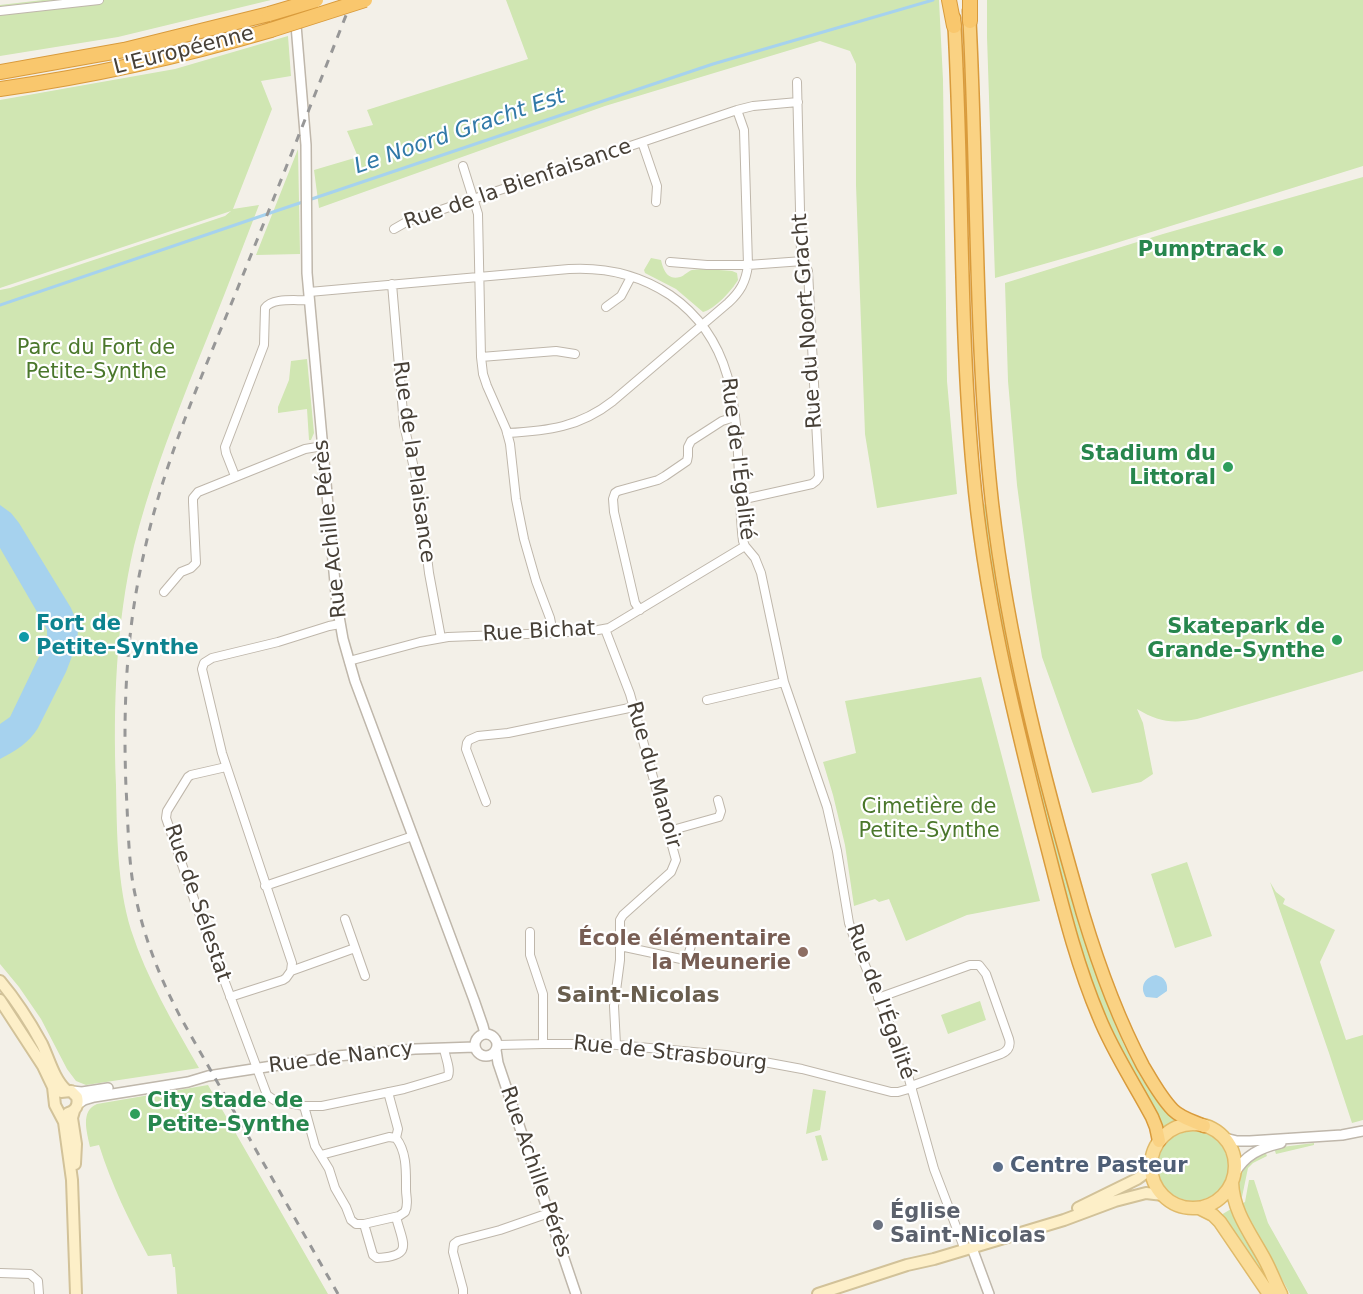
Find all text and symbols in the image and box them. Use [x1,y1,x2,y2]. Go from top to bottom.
street label: L'Européenne [111,21,257,81]
water label: Le Noord Gracht Est [351,83,569,181]
street label: Rue de la Bienfaisance [401,134,635,236]
street label: Rue du Noort Gracht [788,213,828,429]
place label: Pumptrack [1138,238,1266,264]
marker: Pumptrack [1271,244,1285,258]
park label: Parc du Fort de Petite-Synthe [17,336,175,386]
street label: Rue de la Plaisance [386,359,440,565]
street label: Rue de l'Égalité [715,376,759,542]
street label: Rue Achille Pérès [309,438,353,620]
place label: Stadium du Littoral [1080,442,1216,492]
marker: Stadium du Littoral [1221,460,1235,474]
place label: Fort de Petite-Synthe [36,612,199,662]
place label: Skatepark de Grande-Synthe [1147,615,1325,665]
street label: Rue Bichat [482,616,596,648]
marker: Fort de Petite-Synthe [17,630,31,644]
marker: Skatepark de Grande-Synthe [1330,633,1344,647]
street label: Rue du Manoir [620,699,686,851]
park label: Cimetière de Petite-Synthe [858,795,1000,845]
street label: Rue de Sélestat [158,821,236,985]
street label: Rue de l'Égalité [840,921,920,1083]
place label: École élémentaire la Meunerie [578,927,791,977]
marker: École élémentaire la Meunerie [796,945,810,959]
district label: Saint-Nicolas [556,983,720,1009]
street label: Rue de Strasbourg [572,1031,768,1077]
street label: Rue de Nancy [267,1037,415,1079]
street label: Rue Achille Pérès [494,1083,576,1261]
place label: City stade de Petite-Synthe [147,1089,310,1139]
marker: City stade de Petite-Synthe [128,1107,142,1121]
place label: Centre Pasteur [1010,1154,1188,1180]
marker: Centre Pasteur [991,1160,1005,1174]
place label: Église Saint-Nicolas [890,1200,1046,1250]
marker: Église Saint-Nicolas [871,1218,885,1232]

